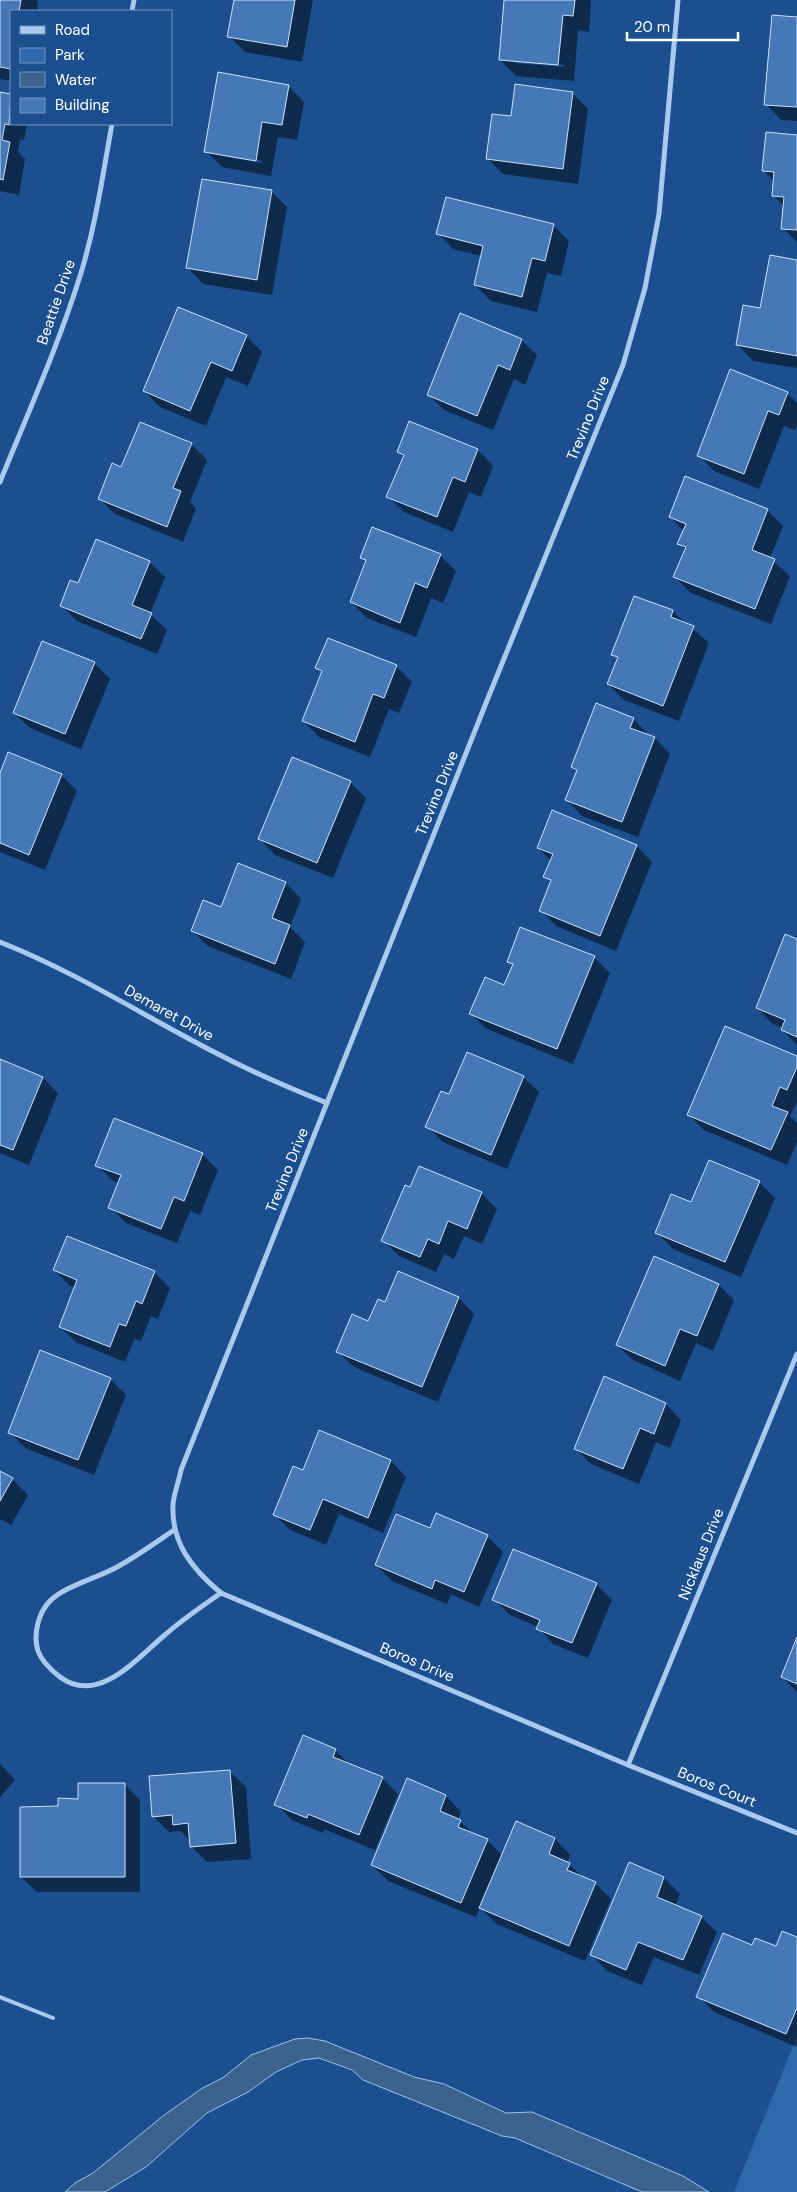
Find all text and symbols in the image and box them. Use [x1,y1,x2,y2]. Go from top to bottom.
legend [10,10,172,125]
scale bar [627,10,738,42]
text: 20 m [634,17,670,37]
text: Road [55,20,90,40]
text: Park [55,45,85,65]
text: Water [55,70,97,90]
text: Building [55,95,110,115]
street label: Beattie Drive [32,257,80,347]
street label: Trevino Drive [562,373,614,463]
street label: Trevino Drive [411,748,463,838]
street label: Demaret Drive [121,980,217,1046]
street label: Trevino Drive [261,1125,313,1215]
street label: Nicklaus Drive [674,1505,728,1603]
street label: Boros Drive [377,1637,457,1687]
street label: Boros Court [675,1762,759,1812]

